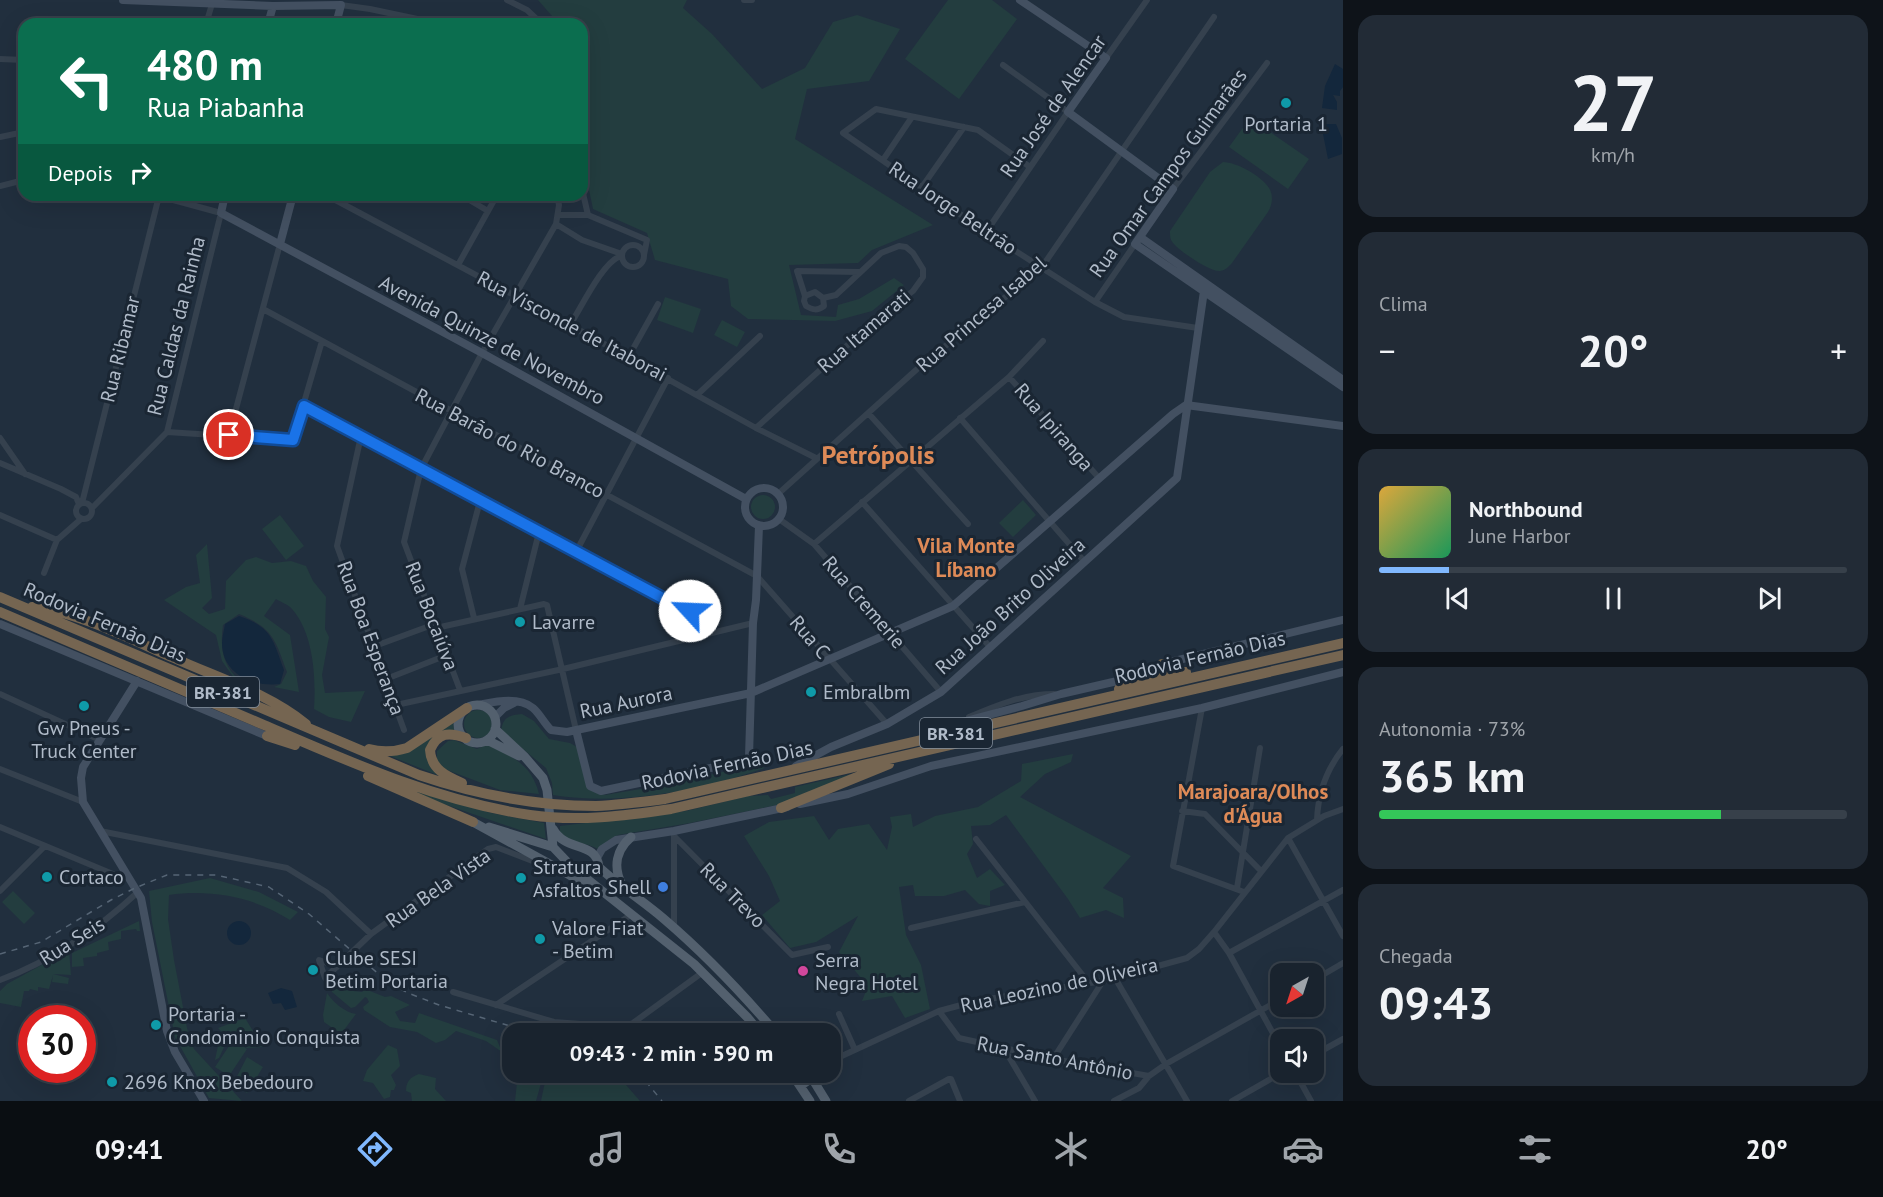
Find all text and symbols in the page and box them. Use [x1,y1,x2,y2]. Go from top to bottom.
street label: Rua José de Alencar [994,29,1112,182]
text: 480 m [147,37,263,92]
icon: left [48,42,126,120]
text: 27 [1569,52,1657,153]
street label: Rua Omar Campos Guimarães [1083,63,1253,283]
text: Rua Piabanha [147,90,305,124]
marker: Portaria 1 [1279,96,1293,110]
place label: Portaria 1 [1244,111,1328,137]
text: km/h [1591,142,1635,168]
street label: Rua Jorge Beltrão [884,155,1022,261]
icon: right [124,156,157,189]
text: Depois [48,159,112,187]
street label: Rua Caldas da Rainha [141,234,211,418]
street label: Rua Princesa Isabel [910,250,1052,378]
street label: Rua Visconde de Itaborai [473,265,671,387]
street label: Avenida Quinze de Novembro [375,269,609,411]
street label: Rua Itamarati [812,283,916,379]
text: Clima [1379,291,1428,317]
street label: Rua Ribamar [94,293,146,405]
text: 20° [1578,321,1648,379]
text: − [1379,329,1396,372]
text: + [1830,329,1847,372]
street label: Rua Ipiranga [1009,378,1099,476]
street label: Rua Barão do Rio Branco [411,382,609,504]
pin [203,409,254,460]
icon: arrive [212,418,245,451]
district label: Petrópolis [822,438,934,471]
text: Northbound [1469,495,1583,523]
text: June Harbor [1469,523,1571,549]
district label: Vila Monte Líbano [916,532,1015,583]
street label: Rua João Brito Oliveira [929,532,1091,680]
street label: Rua Cremerie [817,550,911,654]
street label: Rua Boa Esperança [331,557,411,719]
street label: Rua Bocaiúva [399,558,465,674]
street label: Rodovia Fernão Dias [20,576,190,668]
position arrow [658,579,722,643]
icon: previous [1441,582,1474,615]
icon: pause [1597,582,1630,615]
icon: next [1753,582,1786,615]
place label: Lavarre [532,609,595,635]
street label: Rua C [784,610,836,664]
marker: Lavarre [513,615,527,629]
street label: Rodovia Fernão Dias [1112,625,1288,689]
road number: BR-381 [187,677,259,707]
place label: Embralbm [823,679,910,705]
street label: Rua Aurora [577,680,675,724]
marker: Embralbm [804,685,818,699]
marker: Gw Pneus - Truck Center [77,699,91,713]
place label: Gw Pneus - Truck Center [31,715,137,764]
text: Autonomia · 73% [1379,716,1525,742]
road number: BR-381 [920,718,992,748]
street label: Rodovia Fernão Dias [639,734,815,796]
text: 365 km [1379,746,1525,804]
district label: Marajoara/Olhos d'Água [1178,778,1328,829]
street label: Rua Bela Vista [381,842,495,934]
place label: Stratura Asfaltos [533,854,601,903]
street label: Rua Trevo [695,857,771,933]
place label: Cortaco [59,864,124,890]
marker: Cortaco [40,870,54,884]
marker: Stratura Asfaltos [514,871,528,885]
place label: Shell [608,874,651,900]
marker: Shell [656,880,670,894]
street label: Rua Seis [34,911,110,971]
place label: Valore Fiat - Betim [551,915,644,964]
marker: Valore Fiat - Betim [533,932,547,946]
text: Chegada [1379,943,1453,969]
place label: Clube SESI Betim Portaria [325,945,448,994]
place label: Serra Negra Hotel [815,947,918,996]
street label: Rua Leozino de Oliveira [958,951,1160,1019]
marker: Clube SESI Betim Portaria [306,963,320,977]
north arrow [1270,963,1324,1017]
map controls [1270,963,1324,1083]
marker: Serra Negra Hotel [796,964,810,978]
text: 09:43 [1379,973,1493,1031]
place label: Portaria - Condominio Conquista [168,1001,360,1050]
speed limit sign: 30 [18,1005,96,1083]
marker: Portaria - Condominio Conquista [149,1018,163,1032]
button: sound [1270,1029,1324,1083]
street label: Rua Santo Antônio [975,1030,1135,1086]
text: 09:43 · 2 min · 590 m [570,1039,773,1067]
place label: 2696 Knox Bebedouro [124,1069,313,1095]
marker: 2696 Knox Bebedouro [105,1075,119,1089]
icon: directions [354,1128,396,1170]
icon: music [586,1128,628,1170]
icon: phone [818,1128,860,1170]
icon: climate [1050,1128,1092,1170]
icon: car [1282,1128,1324,1170]
icon: filters [1514,1128,1556,1170]
text: 09:41 [95,1132,164,1166]
text: 20° [1746,1132,1788,1166]

